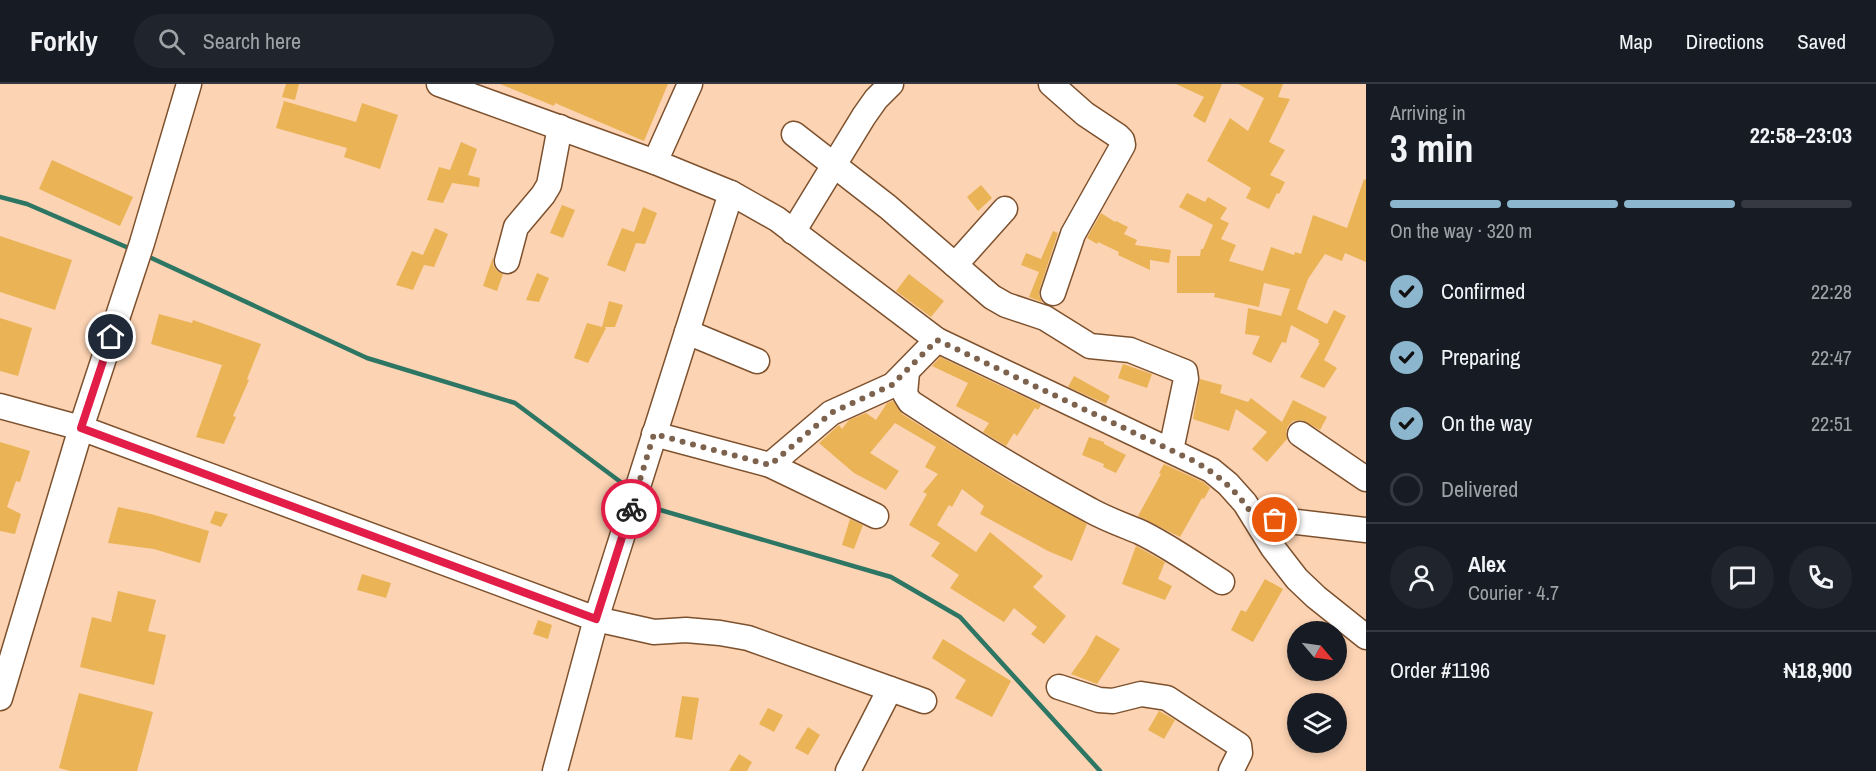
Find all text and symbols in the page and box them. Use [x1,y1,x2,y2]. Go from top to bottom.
search box [134,14,554,68]
text: Forkly [30,22,98,60]
icon: search [155,25,188,58]
text: Search here [203,26,301,56]
text: Map [1619,27,1653,56]
text: Directions [1686,27,1764,56]
text: Saved [1797,27,1846,56]
text: Arriving in [1390,99,1466,126]
text: 22:58–23:03 [1750,120,1852,150]
text: 3 min [1390,122,1474,174]
text: On the way · 320 m [1390,217,1532,244]
icon: check [1390,275,1423,308]
text: Confirmed [1441,276,1525,306]
text: 22:28 [1811,278,1852,305]
pin [85,311,136,362]
icon: home [94,320,127,353]
icon: check [1390,341,1423,374]
text: Preparing [1441,342,1520,372]
text: 22:47 [1811,344,1852,371]
icon: check [1390,407,1423,440]
text: On the way [1441,408,1532,438]
text: 22:51 [1811,410,1852,437]
text: Delivered [1441,474,1518,504]
courier [601,479,661,539]
icon: bike [615,493,648,526]
pin [1249,494,1300,545]
icon: bag [1258,503,1291,536]
button: person [1390,546,1453,609]
button: chat [1711,546,1774,609]
button: phone [1789,546,1852,609]
text: Alex [1468,549,1506,579]
text: Courier · 4.7 [1468,579,1559,606]
north arrow [1287,621,1347,681]
map controls [1287,621,1347,753]
text: Order #1196 [1390,655,1490,685]
text: ₦18,900 [1784,655,1852,685]
button: layers [1287,693,1347,753]

